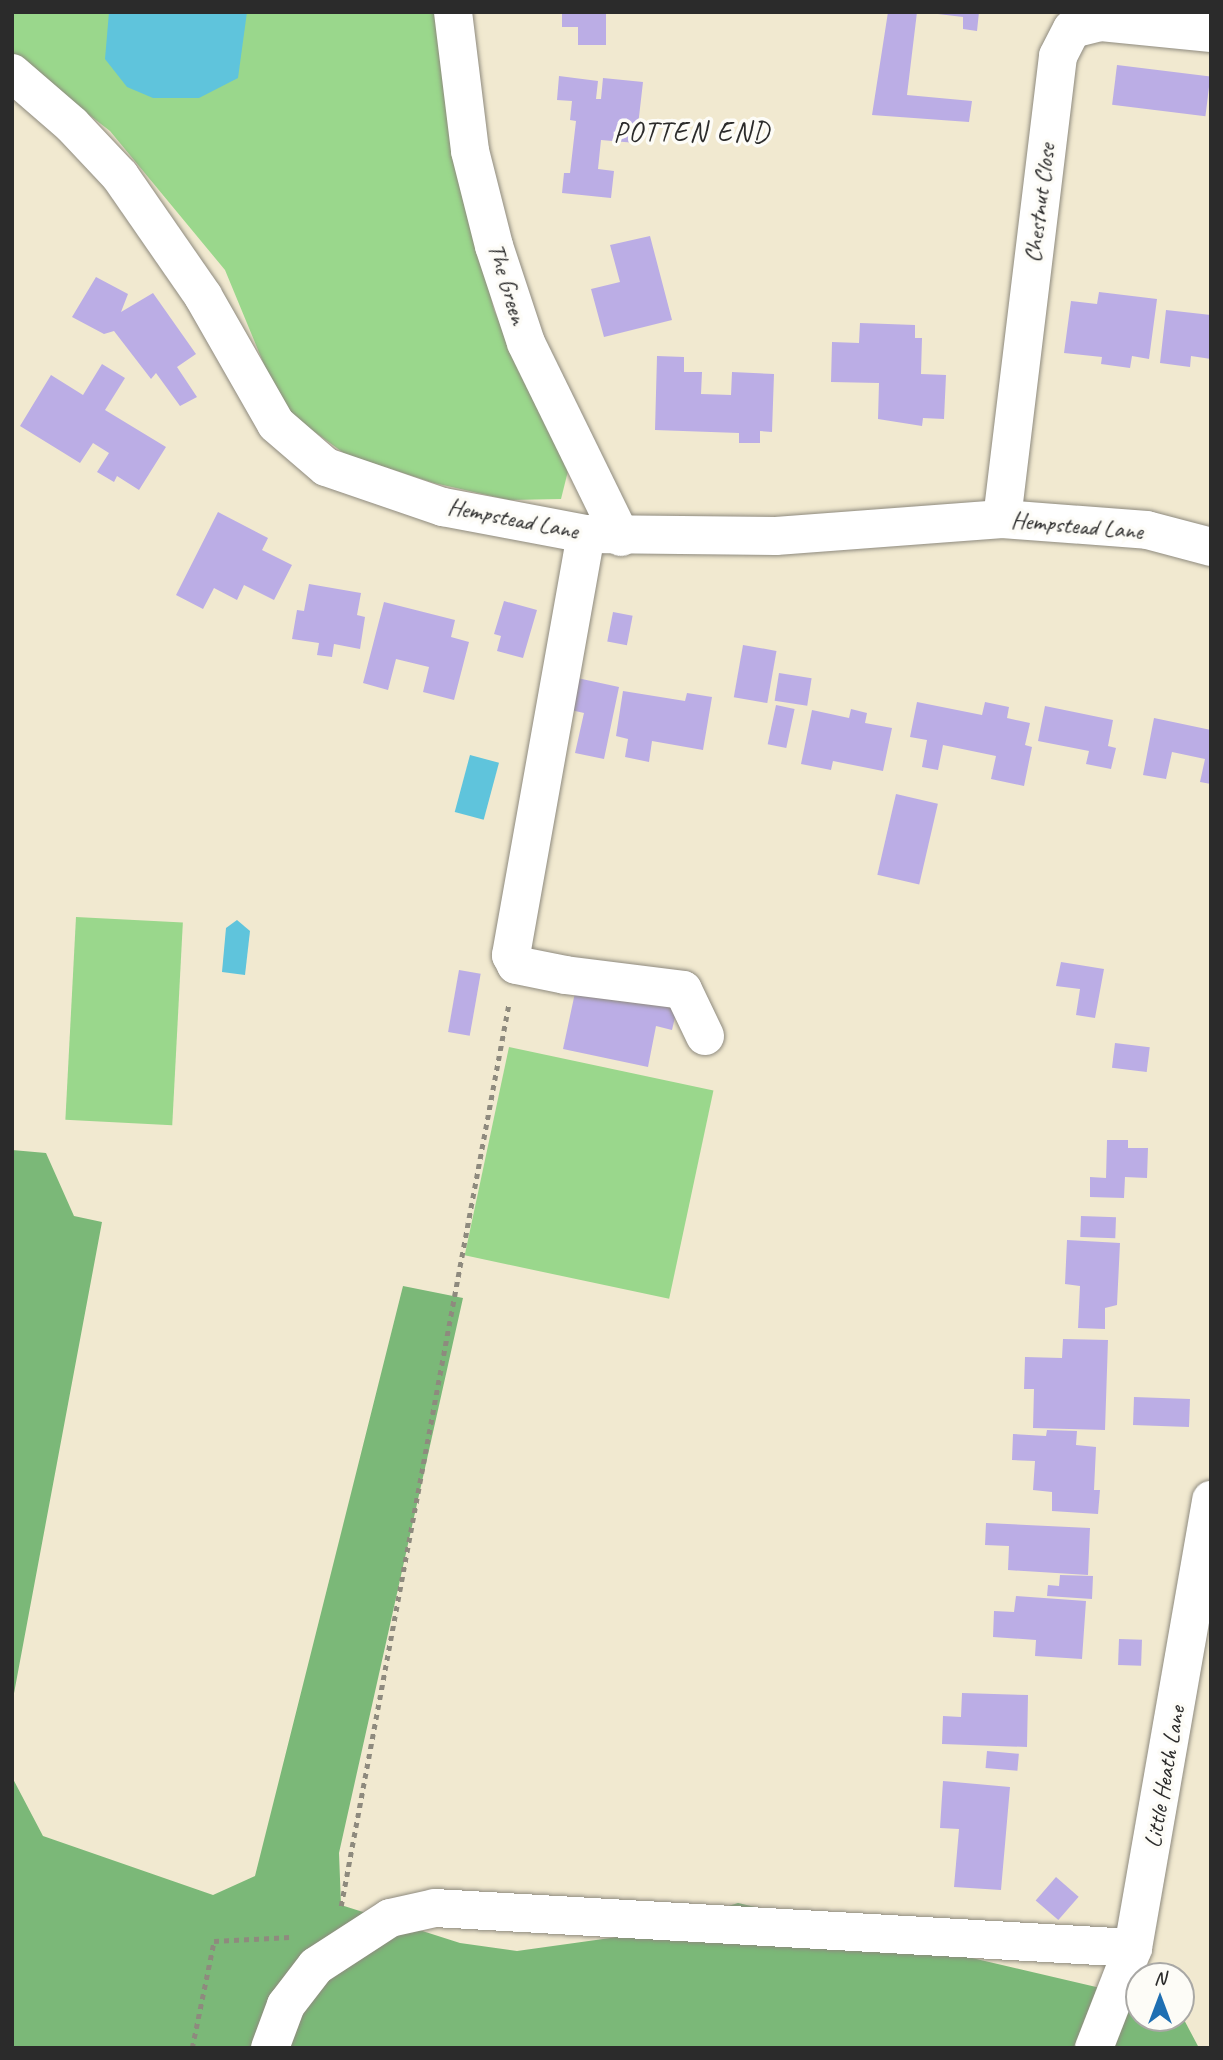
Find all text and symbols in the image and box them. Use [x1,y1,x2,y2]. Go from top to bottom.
district label: POTTEN END [615,115,769,149]
street label: Chestnut Close [1018,142,1062,264]
street label: The Green [481,240,533,328]
street label: Hempstead Lane [445,492,581,546]
street label: Hempstead Lane [1010,506,1144,546]
street label: Little Heath Lane [1138,1704,1192,1850]
north arrow [1125,1962,1195,2032]
text: N [1154,1966,1166,1990]

